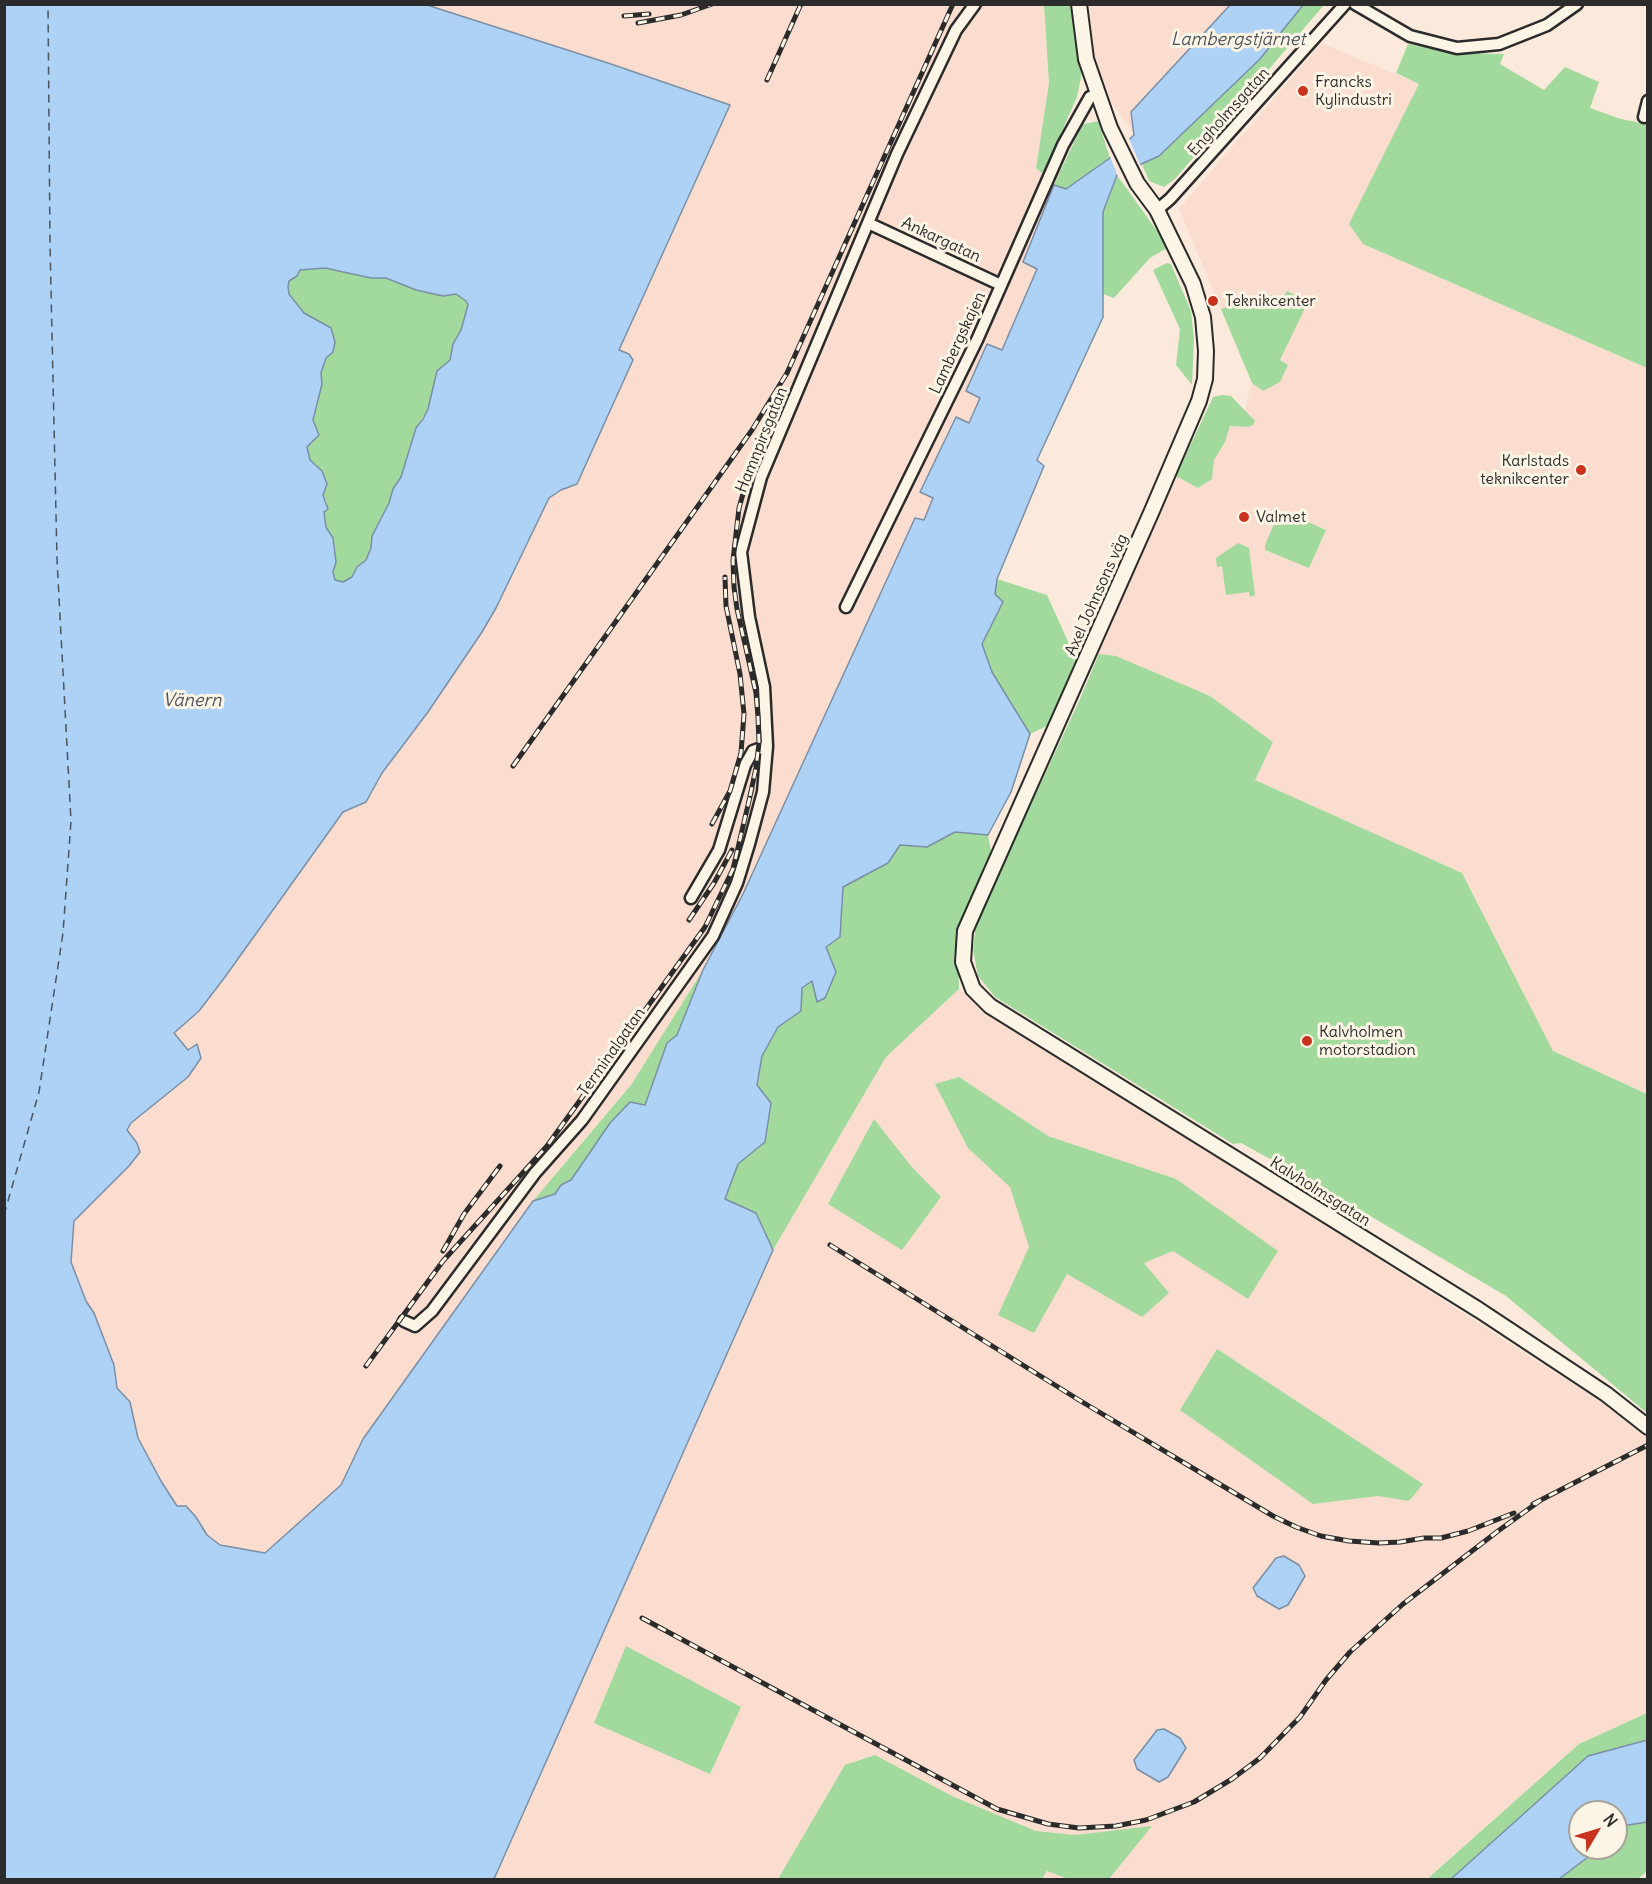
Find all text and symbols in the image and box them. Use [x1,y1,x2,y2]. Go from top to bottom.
water label: Lambergstjärnet [1171,29,1305,51]
street label: Engholmsgatan [1184,64,1274,160]
place label: Francks Kylindustri [1315,72,1392,110]
marker: Francks Kylindustri [1296,84,1310,98]
street label: Ankargatan [898,213,984,267]
street label: Lambergskajen [926,289,990,397]
place label: Teknikcenter [1225,291,1316,311]
marker: Teknikcenter [1206,294,1220,308]
street label: Hamnpirsgatan [732,384,792,496]
place label: Karlstads teknikcenter [1480,451,1569,489]
marker: Karlstads teknikcenter [1574,463,1588,477]
place label: Valmet [1256,507,1306,527]
marker: Valmet [1237,510,1251,524]
street label: Axel Johnsons väg [1061,531,1133,659]
water label: Vänern [163,690,221,712]
street label: Terminalgatan [574,1004,650,1100]
place label: Kalvholmen motorstadion [1319,1022,1416,1060]
marker: Kalvholmen motorstadion [1300,1034,1314,1048]
street label: Kalvholmsgatan [1266,1153,1374,1231]
north arrow [1568,1800,1628,1860]
text: N [1599,1810,1622,1831]

